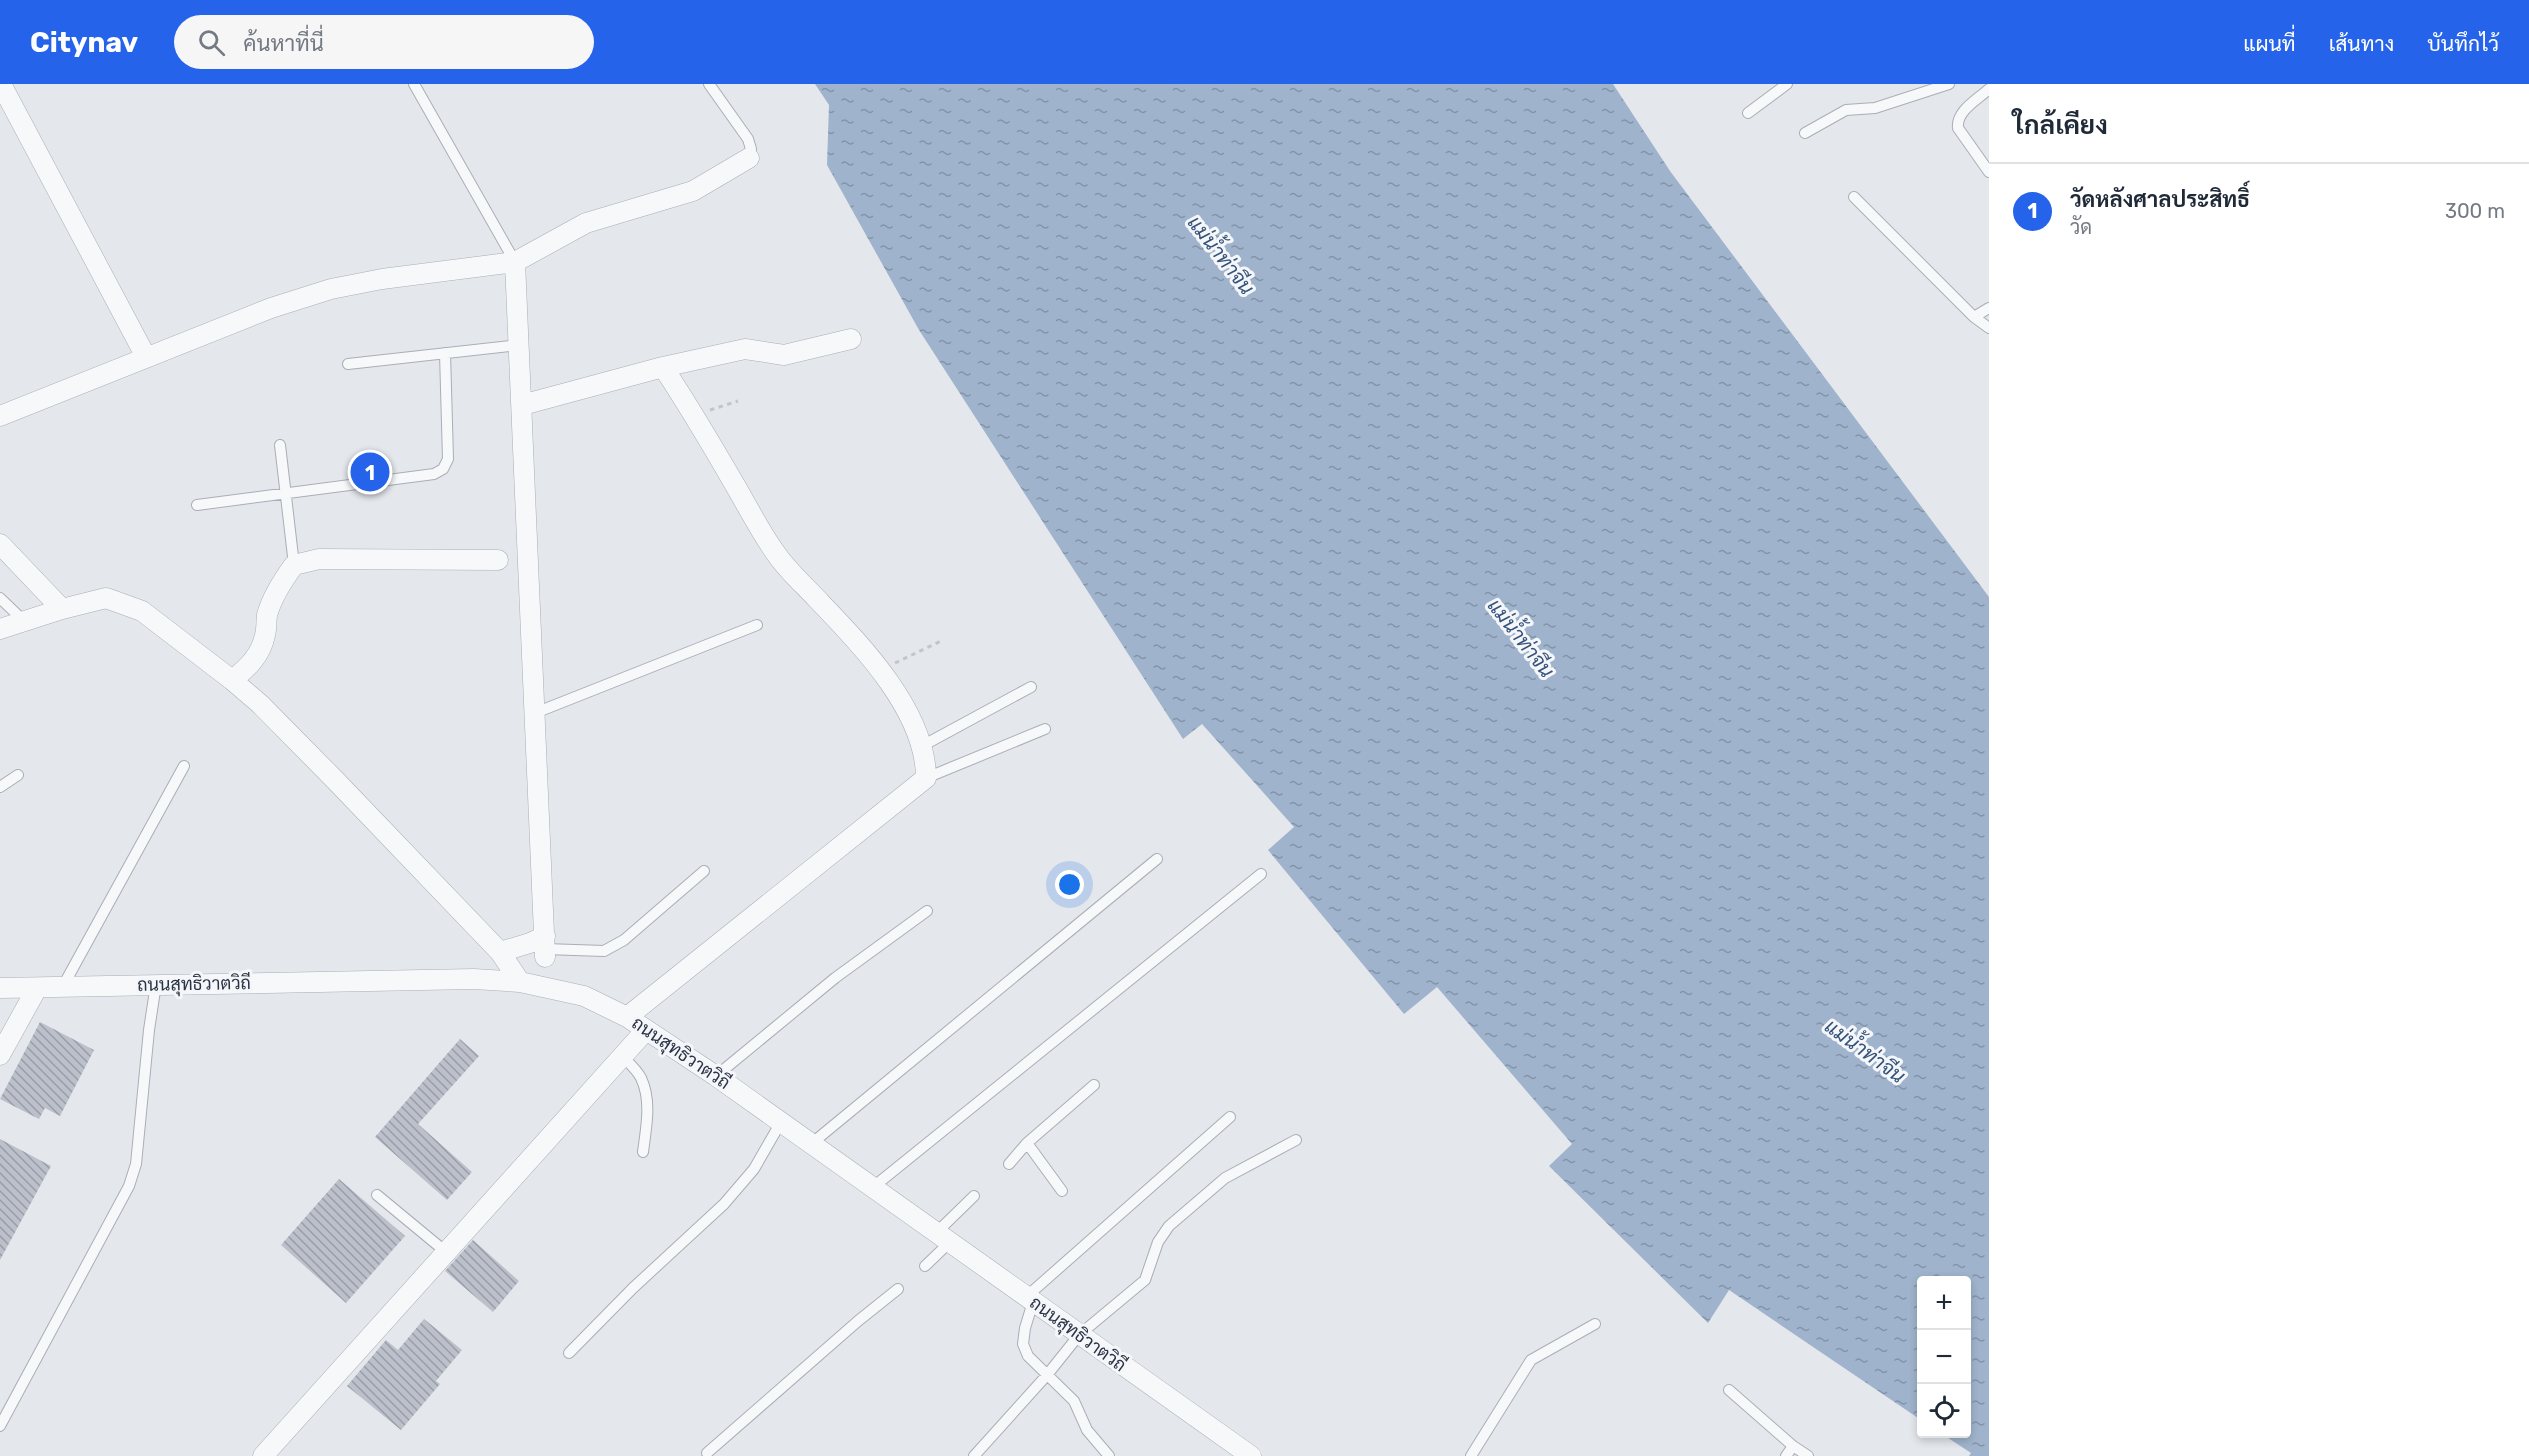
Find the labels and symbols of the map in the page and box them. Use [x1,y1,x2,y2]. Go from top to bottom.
water label: แม่น้ำท่าจีน [1183,207,1264,299]
pin: 1 [350,450,389,494]
water label: แม่น้ำท่าจีน [1483,590,1564,682]
your location [1055,870,1084,899]
street label: ถนนสุทธิวาตวิถี [137,970,251,997]
water label: แม่น้ำท่าจีน [1820,1009,1913,1088]
street label: ถนนสุทธิวาตวิถี [627,1010,736,1095]
street label: ถนนสุทธิวาตวิถี [1025,1290,1132,1377]

